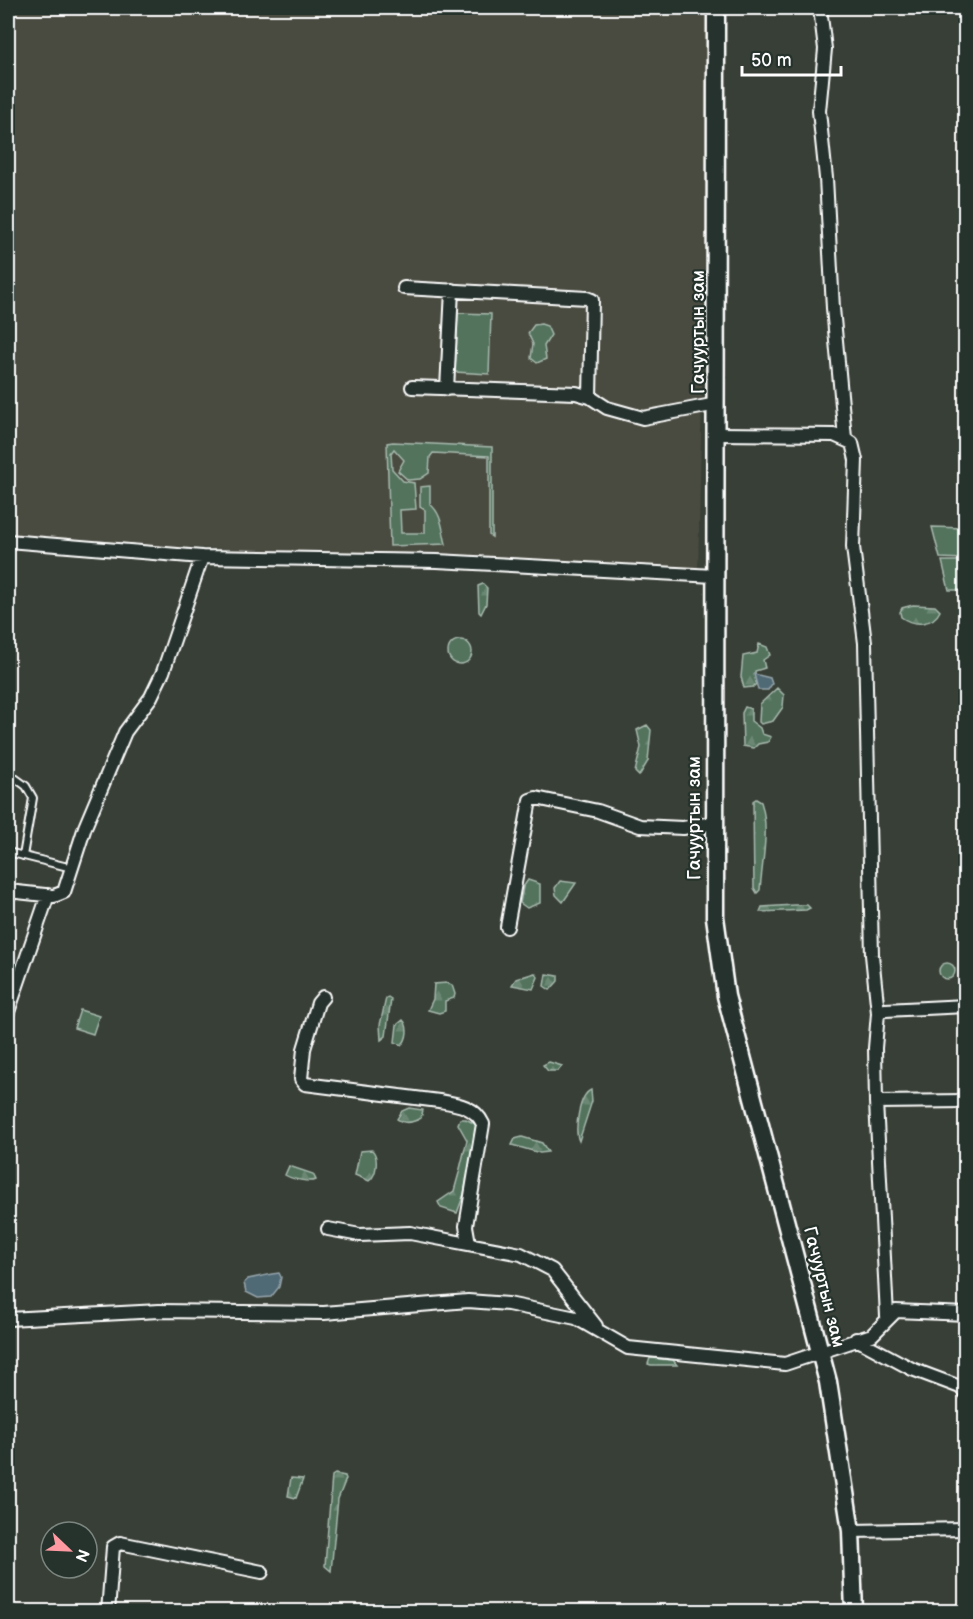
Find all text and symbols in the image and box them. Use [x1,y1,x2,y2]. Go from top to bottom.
scale bar [742,39,841,77]
text: 50 m [751,50,792,71]
street label: Гачууртын зам [688,270,709,394]
street label: Гачууртын зам [684,756,705,880]
street label: Гачууртын зам [799,1224,849,1350]
north arrow [39,1520,99,1580]
text: N [70,1546,93,1565]

